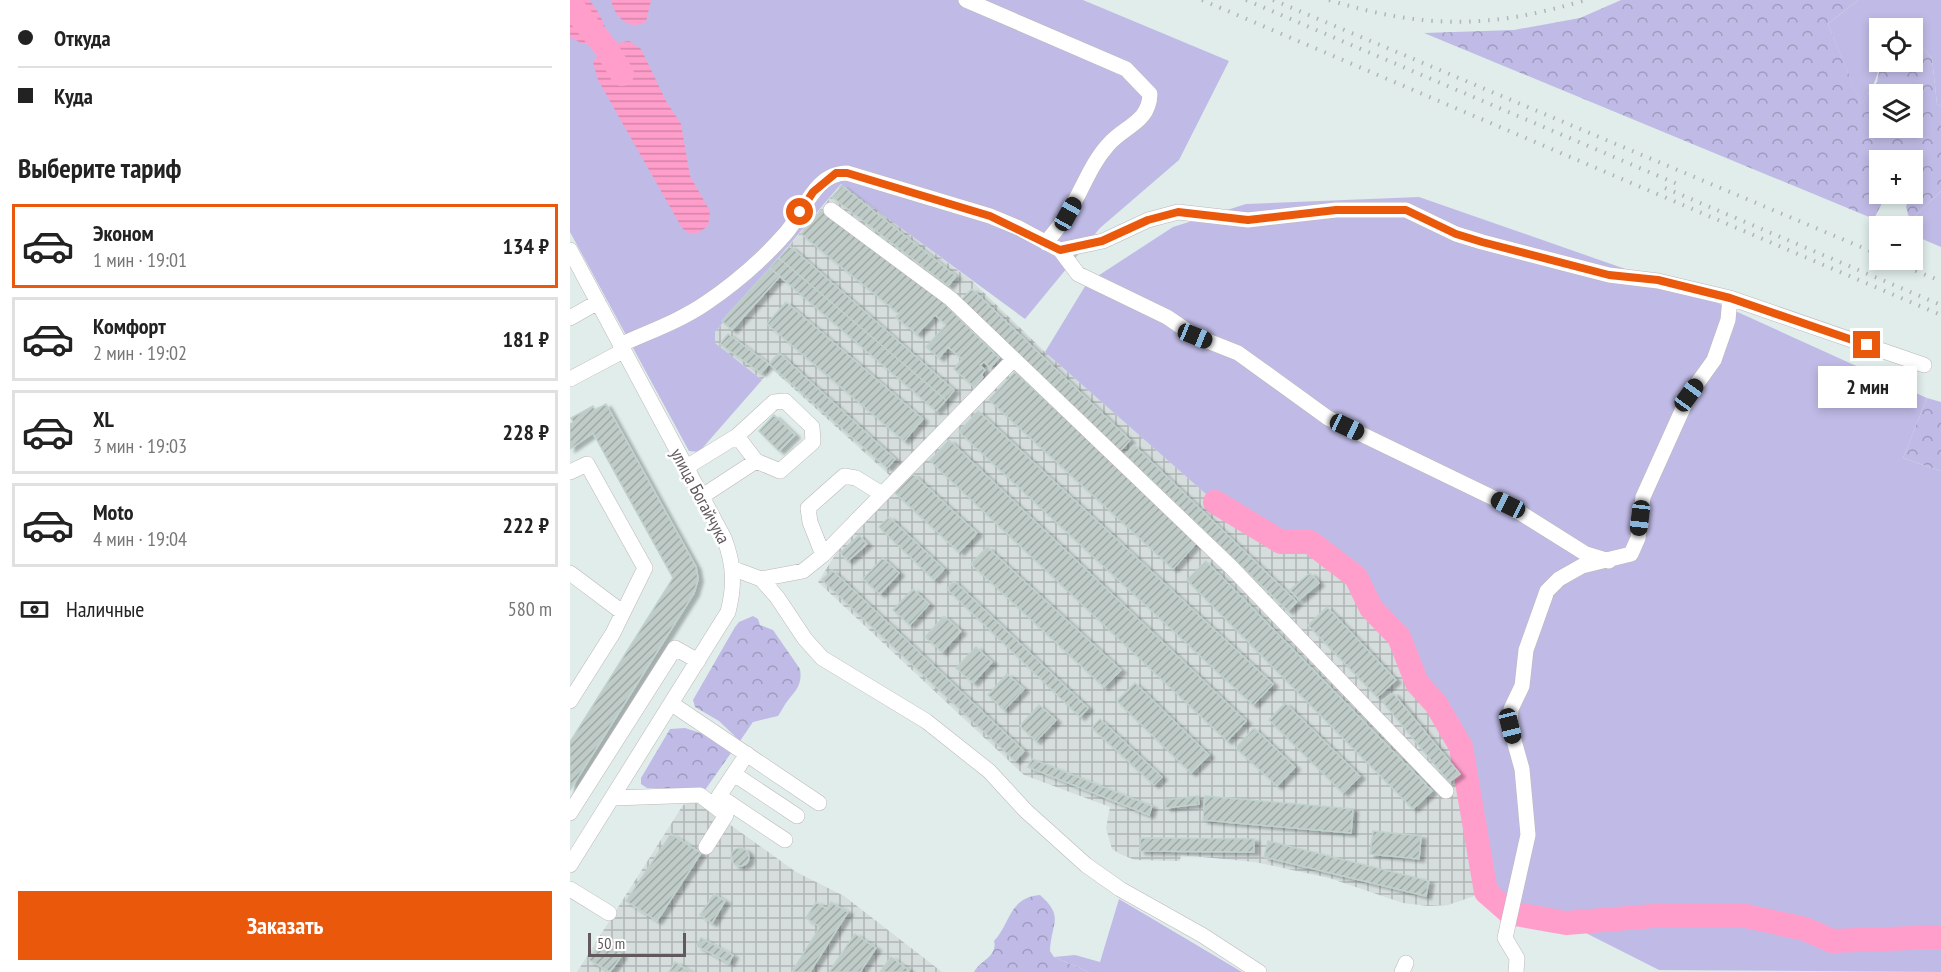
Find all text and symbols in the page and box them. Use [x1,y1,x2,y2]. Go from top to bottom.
map controls [1869,18,1923,270]
button: locate [1869,18,1923,72]
text: Откуда [54,24,111,52]
text: Куда [54,82,93,110]
button: layers [1869,84,1923,138]
button: + [1869,150,1923,204]
text: Выберите тариф [18,151,181,185]
car [1051,194,1085,234]
route start [786,198,813,225]
button: − [1869,216,1923,270]
icon: car [21,219,75,273]
text: Эконом [93,219,154,247]
text: 134 ₽ [502,232,549,260]
text: 1 мин · 19:01 [93,247,187,273]
icon: car [21,312,75,366]
text: Комфорт [93,312,166,340]
car [1175,321,1215,351]
text: 181 ₽ [502,325,549,353]
route end [1853,331,1880,358]
text: 2 мин · 19:02 [93,340,187,366]
callout: 2 мин [1818,366,1916,408]
text: 2 мин [1846,374,1889,400]
car [1671,375,1707,415]
icon: car [21,405,75,459]
text: XL [93,405,114,433]
car [1327,411,1367,443]
text: 228 ₽ [502,418,549,446]
text: 3 мин · 19:03 [93,433,187,459]
street label: улица Богайчука [666,444,735,548]
car [1488,489,1528,521]
icon: car [21,498,75,552]
text: Moto [93,498,134,526]
car [1629,499,1651,537]
text: 222 ₽ [502,511,549,539]
text: 4 мин · 19:04 [93,526,187,552]
icon: cash [18,593,51,626]
text: Наличные [66,595,144,623]
text: 580 m [508,596,552,622]
car [1497,706,1523,746]
button: Заказать [18,891,552,960]
scale bar [588,930,686,958]
text: 50 m [597,933,625,953]

